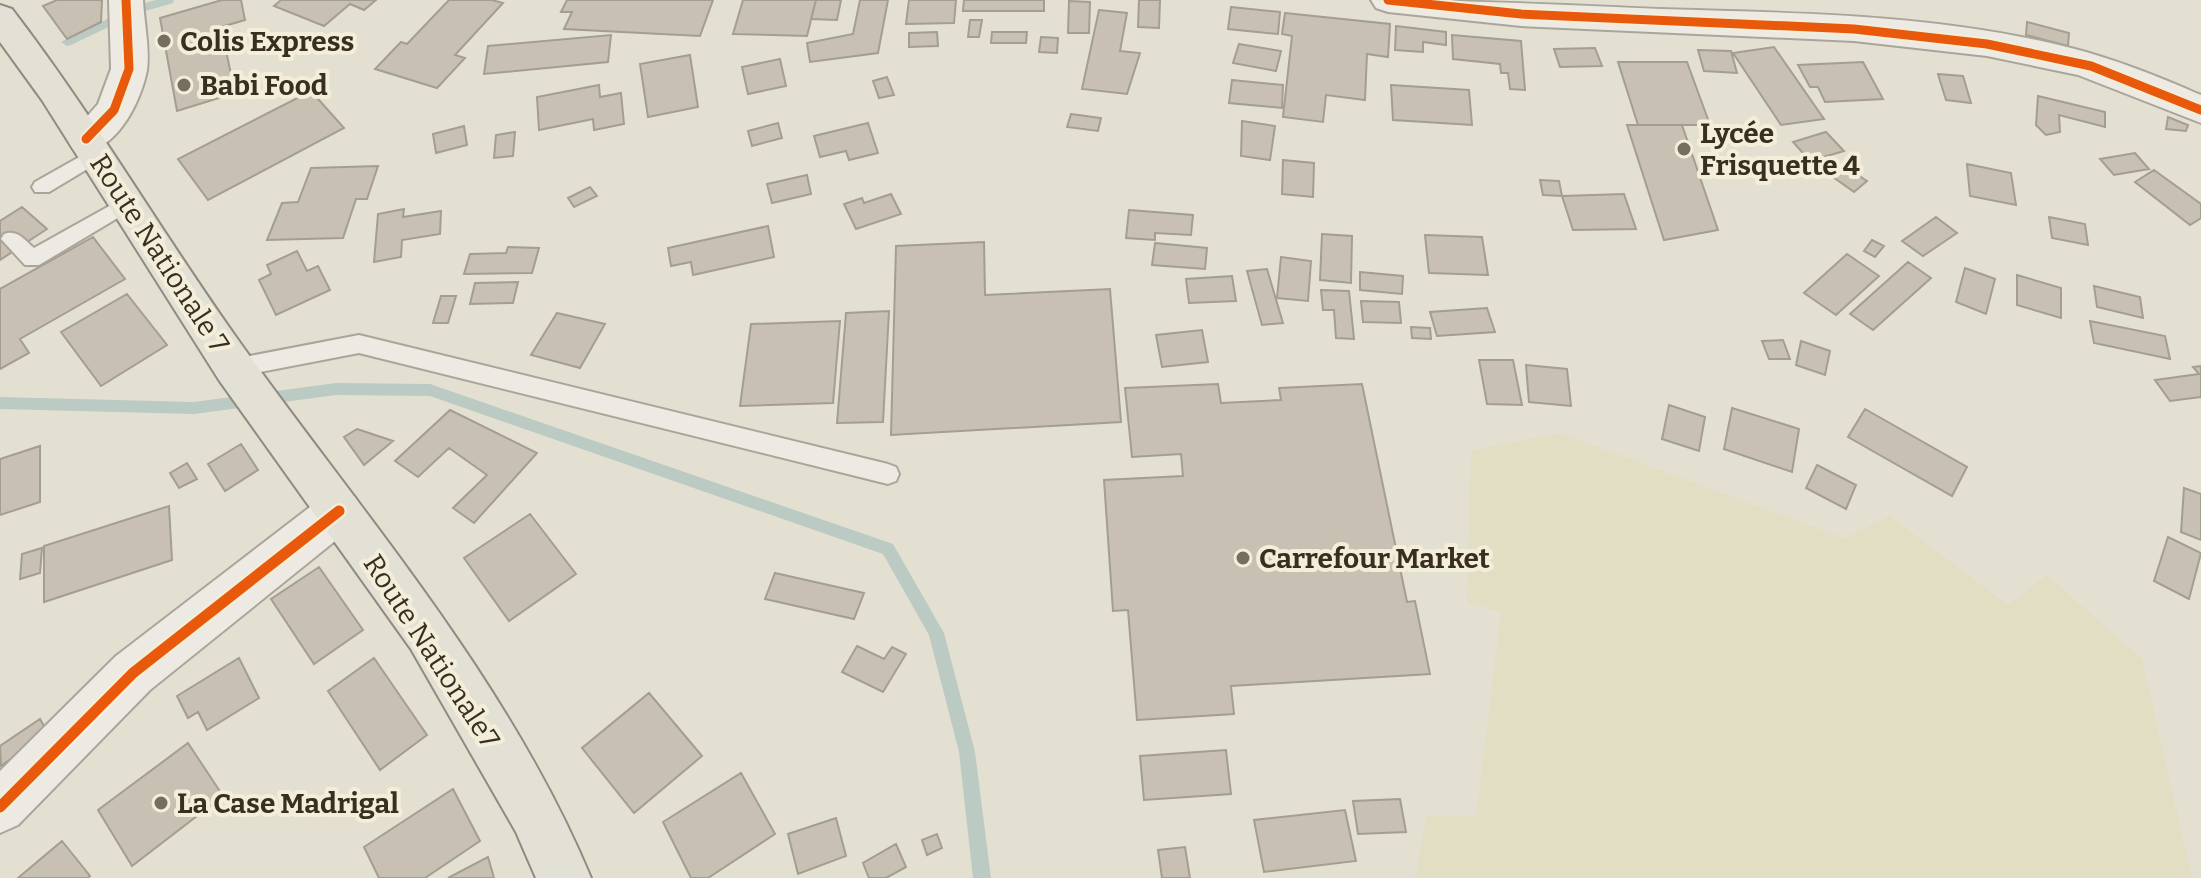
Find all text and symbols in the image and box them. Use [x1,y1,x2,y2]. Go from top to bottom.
place label: Colis Express [180,25,354,58]
marker: Colis Express [155,32,173,50]
place label: Babi Food [200,69,328,102]
marker: Babi Food [175,76,193,94]
place label: Lycée Frisquette 4 [1700,117,1860,182]
marker: Lycée Frisquette 4 [1675,140,1693,158]
street label: Route Nationale 7 [83,148,236,359]
place label: Carrefour Market [1259,542,1490,575]
street label: Route Nationale7 [357,548,506,754]
marker: Carrefour Market [1234,549,1252,567]
place label: La Case Madrigal [177,787,399,820]
marker: La Case Madrigal [152,794,170,812]

